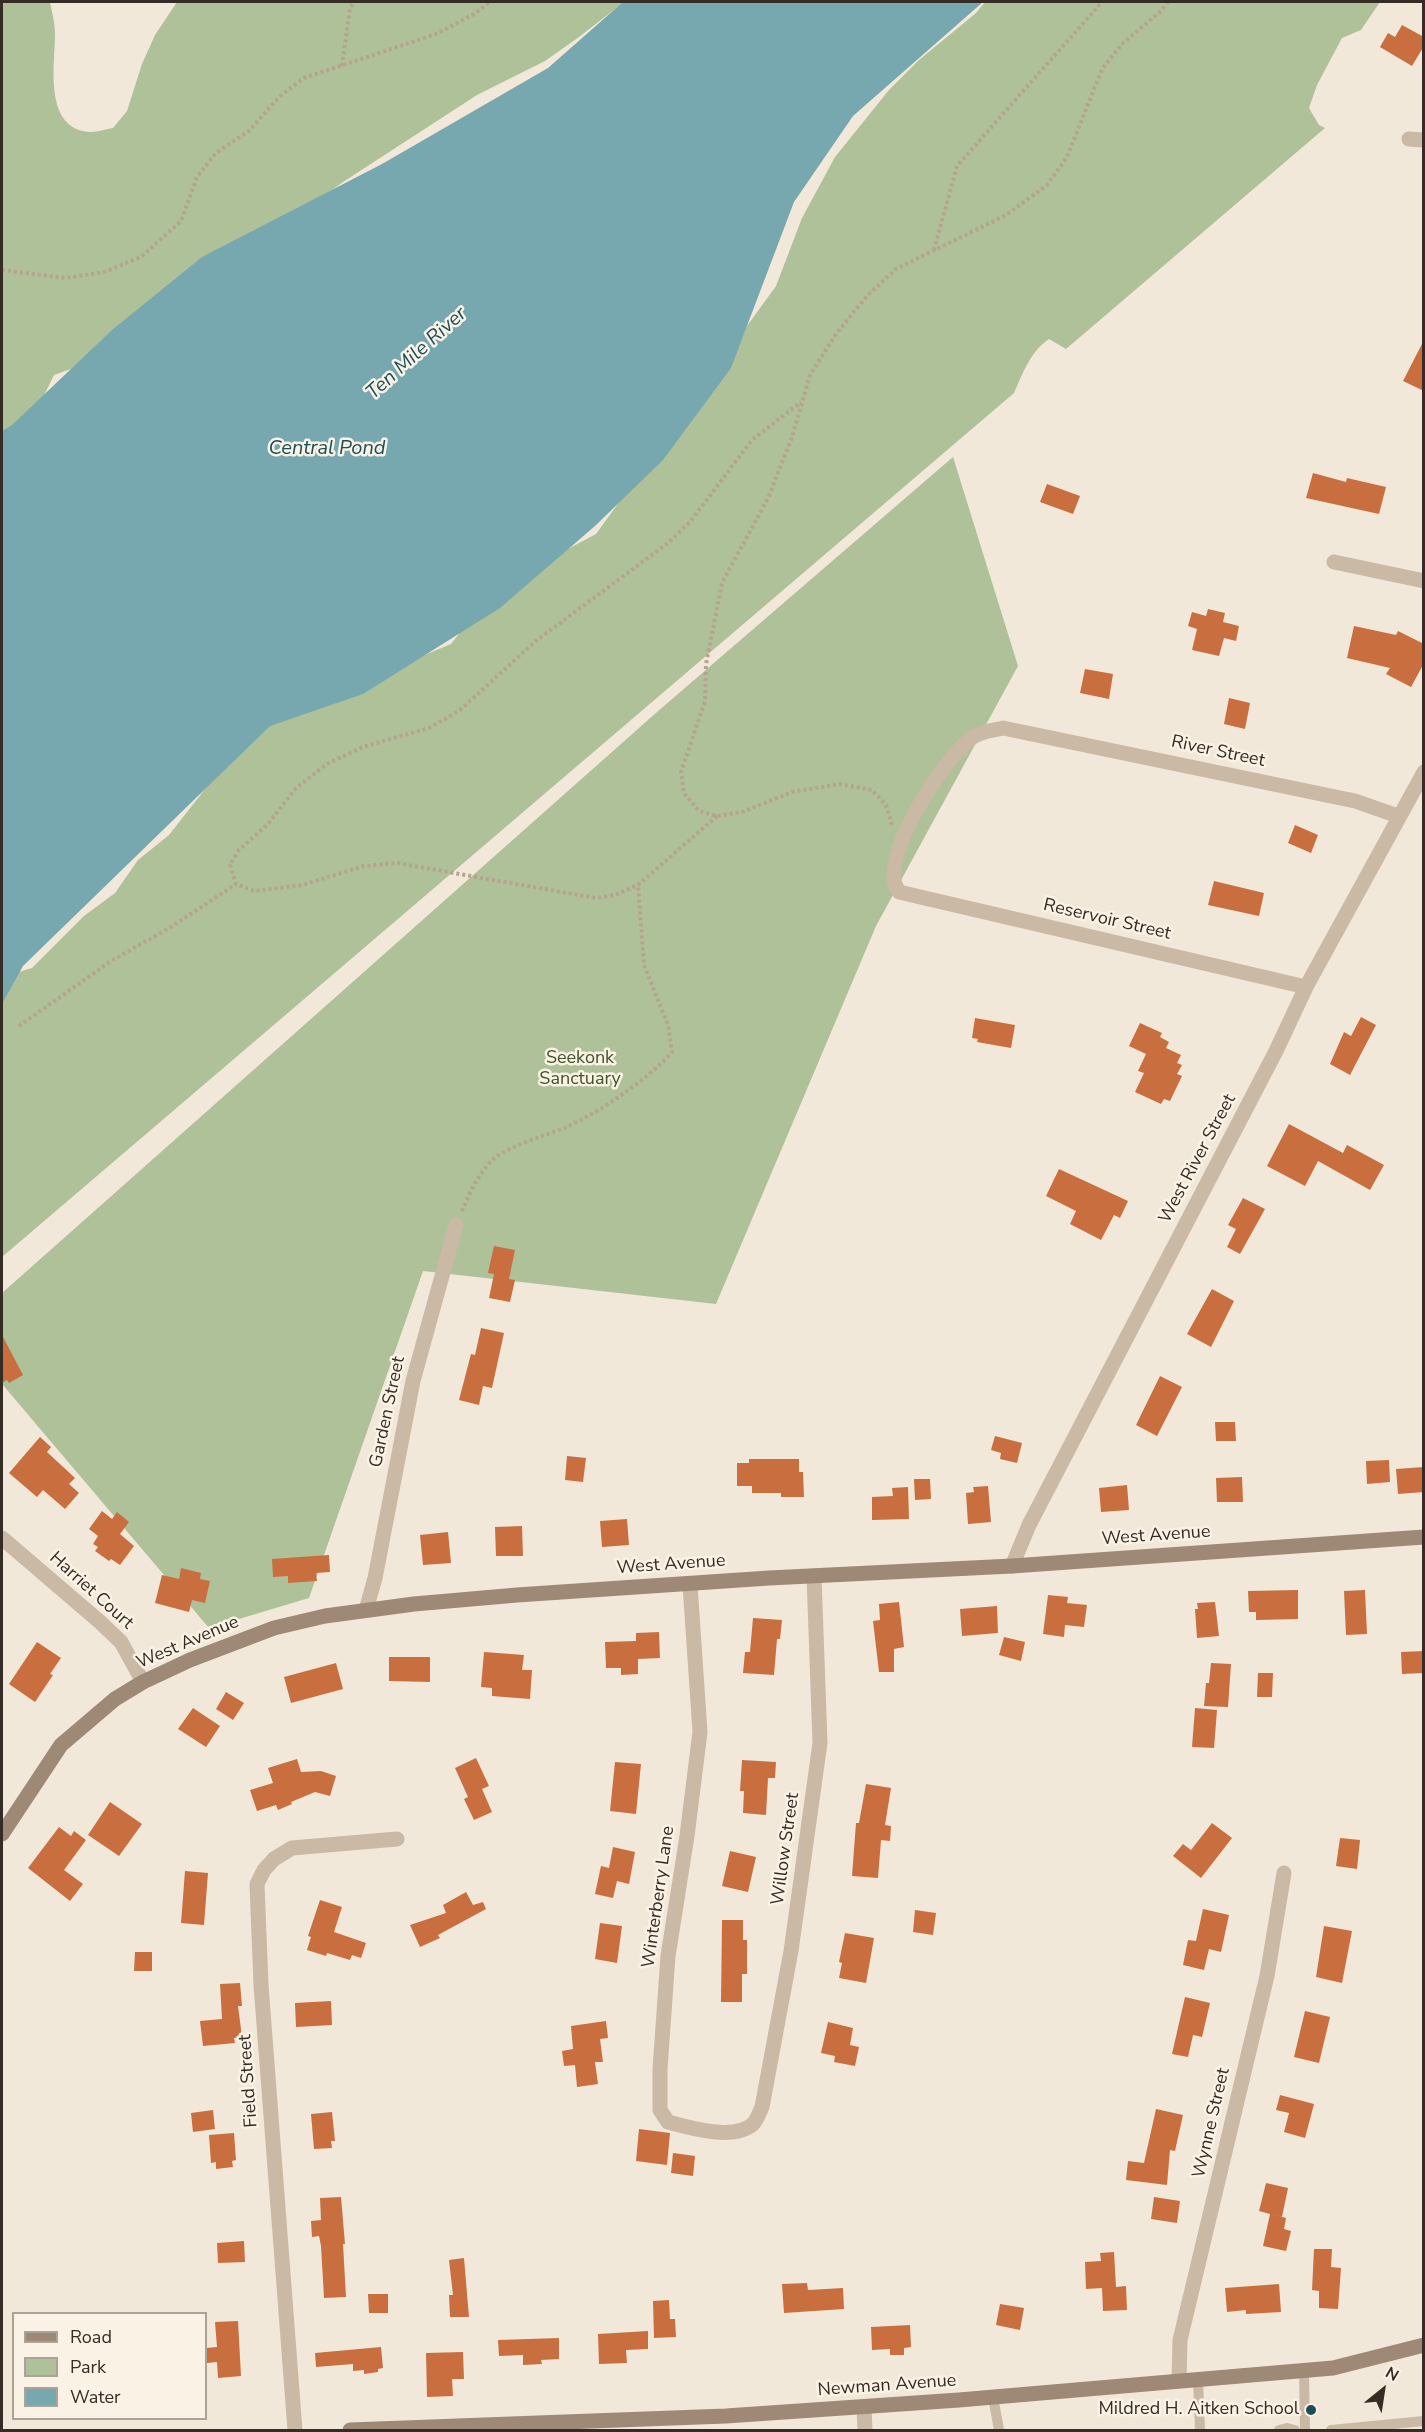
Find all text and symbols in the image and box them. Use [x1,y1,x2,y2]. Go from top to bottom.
water label: Ten Mile River [362,303,472,405]
water label: Central Pond [269,437,385,461]
street label: River Street [1169,732,1267,772]
street label: Reservoir Street [1041,895,1173,945]
park label: Seekonk Sanctuary [539,1048,621,1090]
street label: West River Street [1155,1091,1241,1227]
street label: Garden Street [366,1355,410,1469]
street label: West Avenue [1101,1521,1211,1551]
street label: Harriet Court [45,1548,137,1634]
street label: West Avenue [616,1550,726,1580]
street label: West Avenue [134,1612,242,1674]
street label: Willow Street [767,1791,805,1907]
street label: Winterberry Lane [638,1825,680,1969]
street label: Field Street [235,2034,263,2128]
street label: Wynne Street [1189,2066,1235,2180]
legend [12,2312,207,2420]
text: Road [70,2325,112,2349]
text: Park [70,2355,106,2379]
north arrow [1353,2360,1413,2420]
text: N [1381,2362,1403,2387]
street label: Newman Avenue [817,2370,957,2402]
text: Water [70,2385,121,2409]
place label: Mildred H. Aitken School [1098,2399,1299,2421]
marker: Mildred H. Aitken School [1304,2403,1318,2417]

